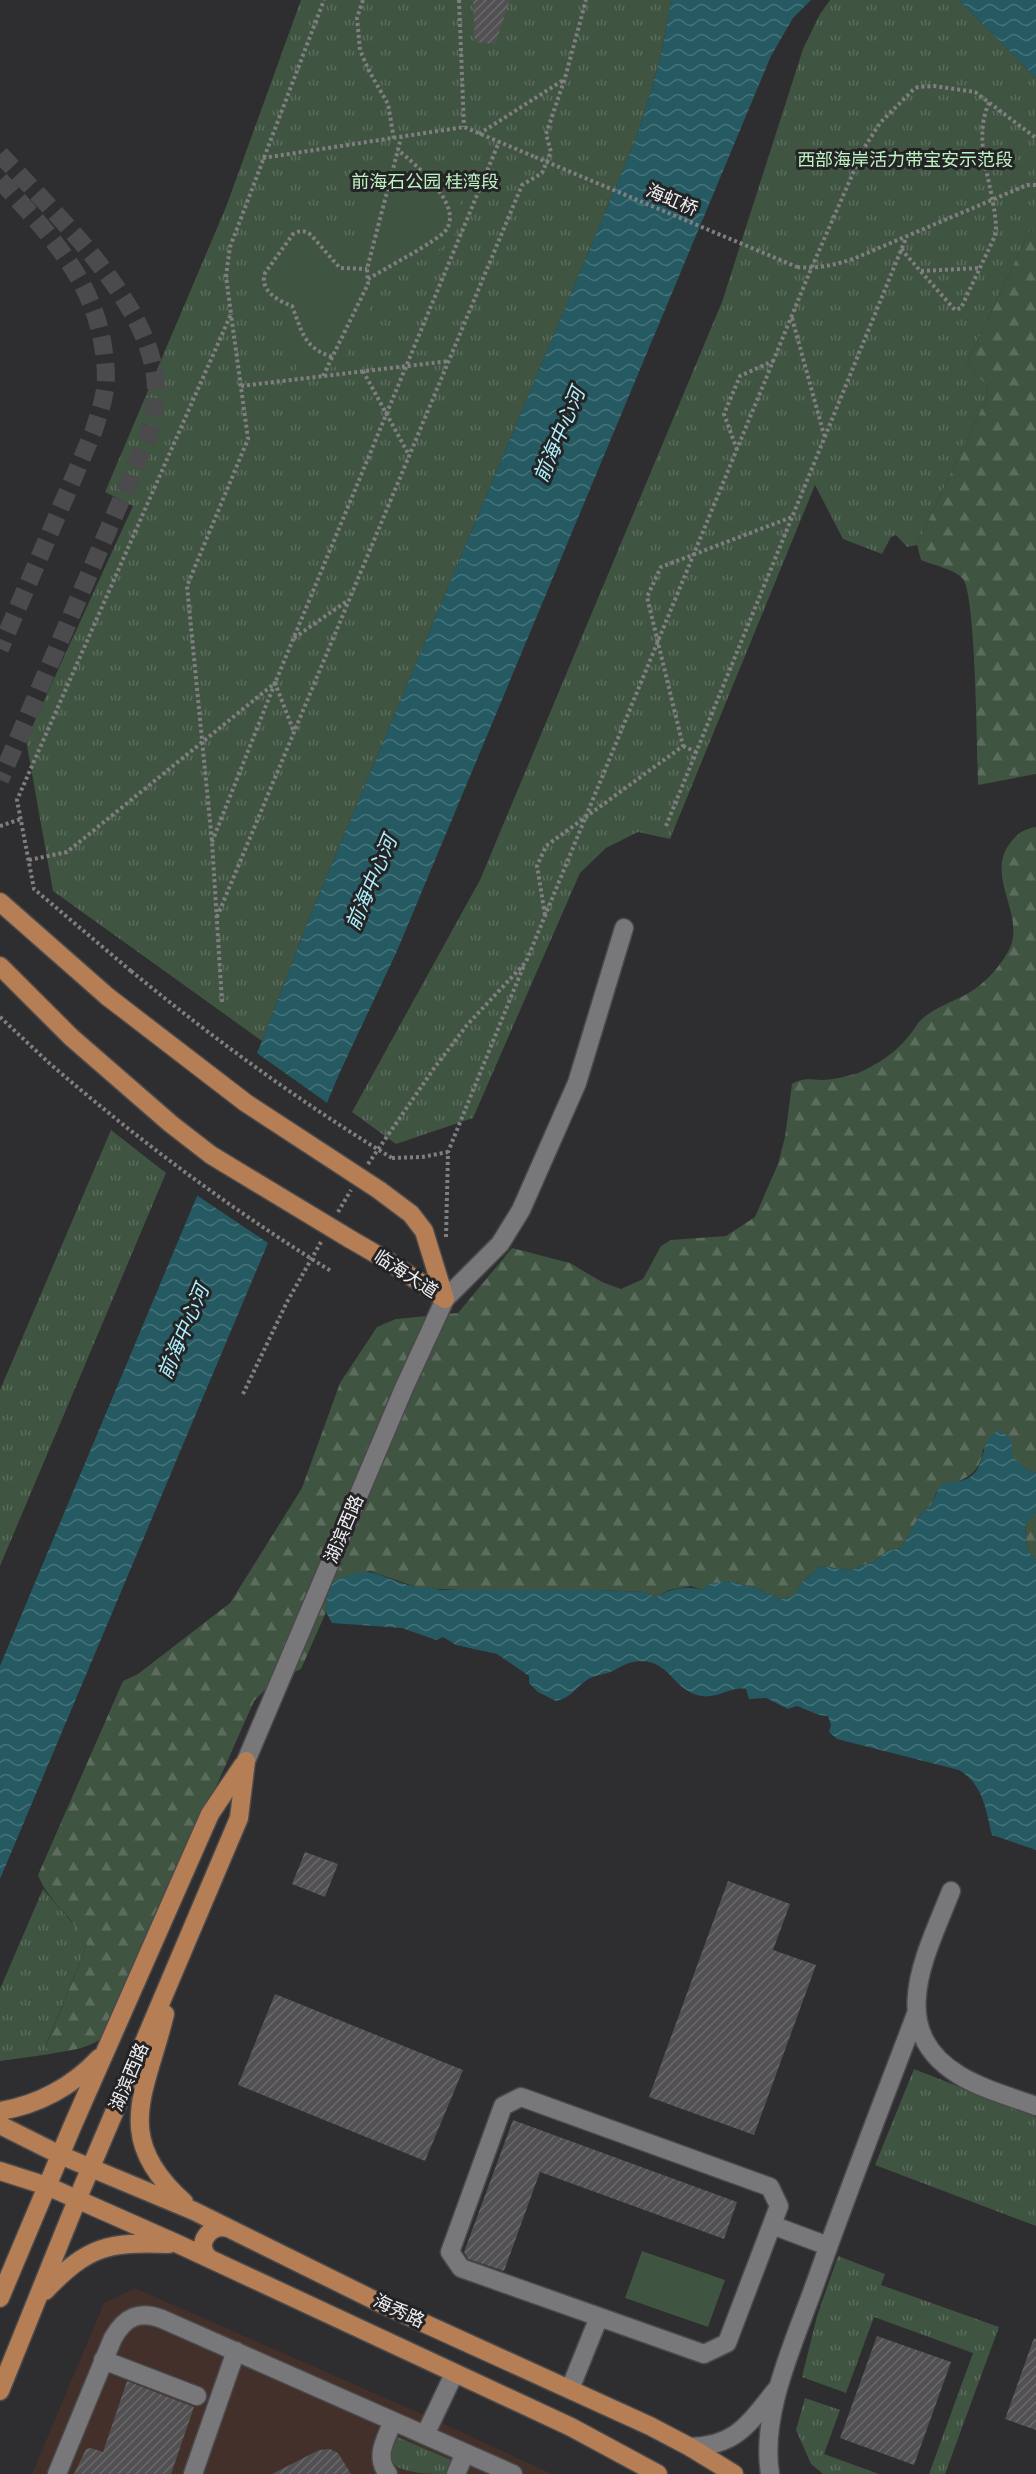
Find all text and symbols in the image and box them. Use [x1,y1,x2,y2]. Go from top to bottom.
park label: 西部海岸活力带宝安示范段 [797,148,1013,170]
park label: 前海石公园 桂湾段 [351,170,499,192]
street label: 海虹桥 [643,178,702,220]
water label: 前海中心河 [527,380,590,485]
water label: 前海中心河 [339,828,402,933]
street label: 临海大道 [370,1244,443,1302]
water label: 前海中心河 [151,1277,214,1382]
street label: 湖滨西路 [319,1491,367,1566]
street label: 湖滨西路 [104,2039,152,2114]
street label: 海秀路 [370,2289,429,2331]

